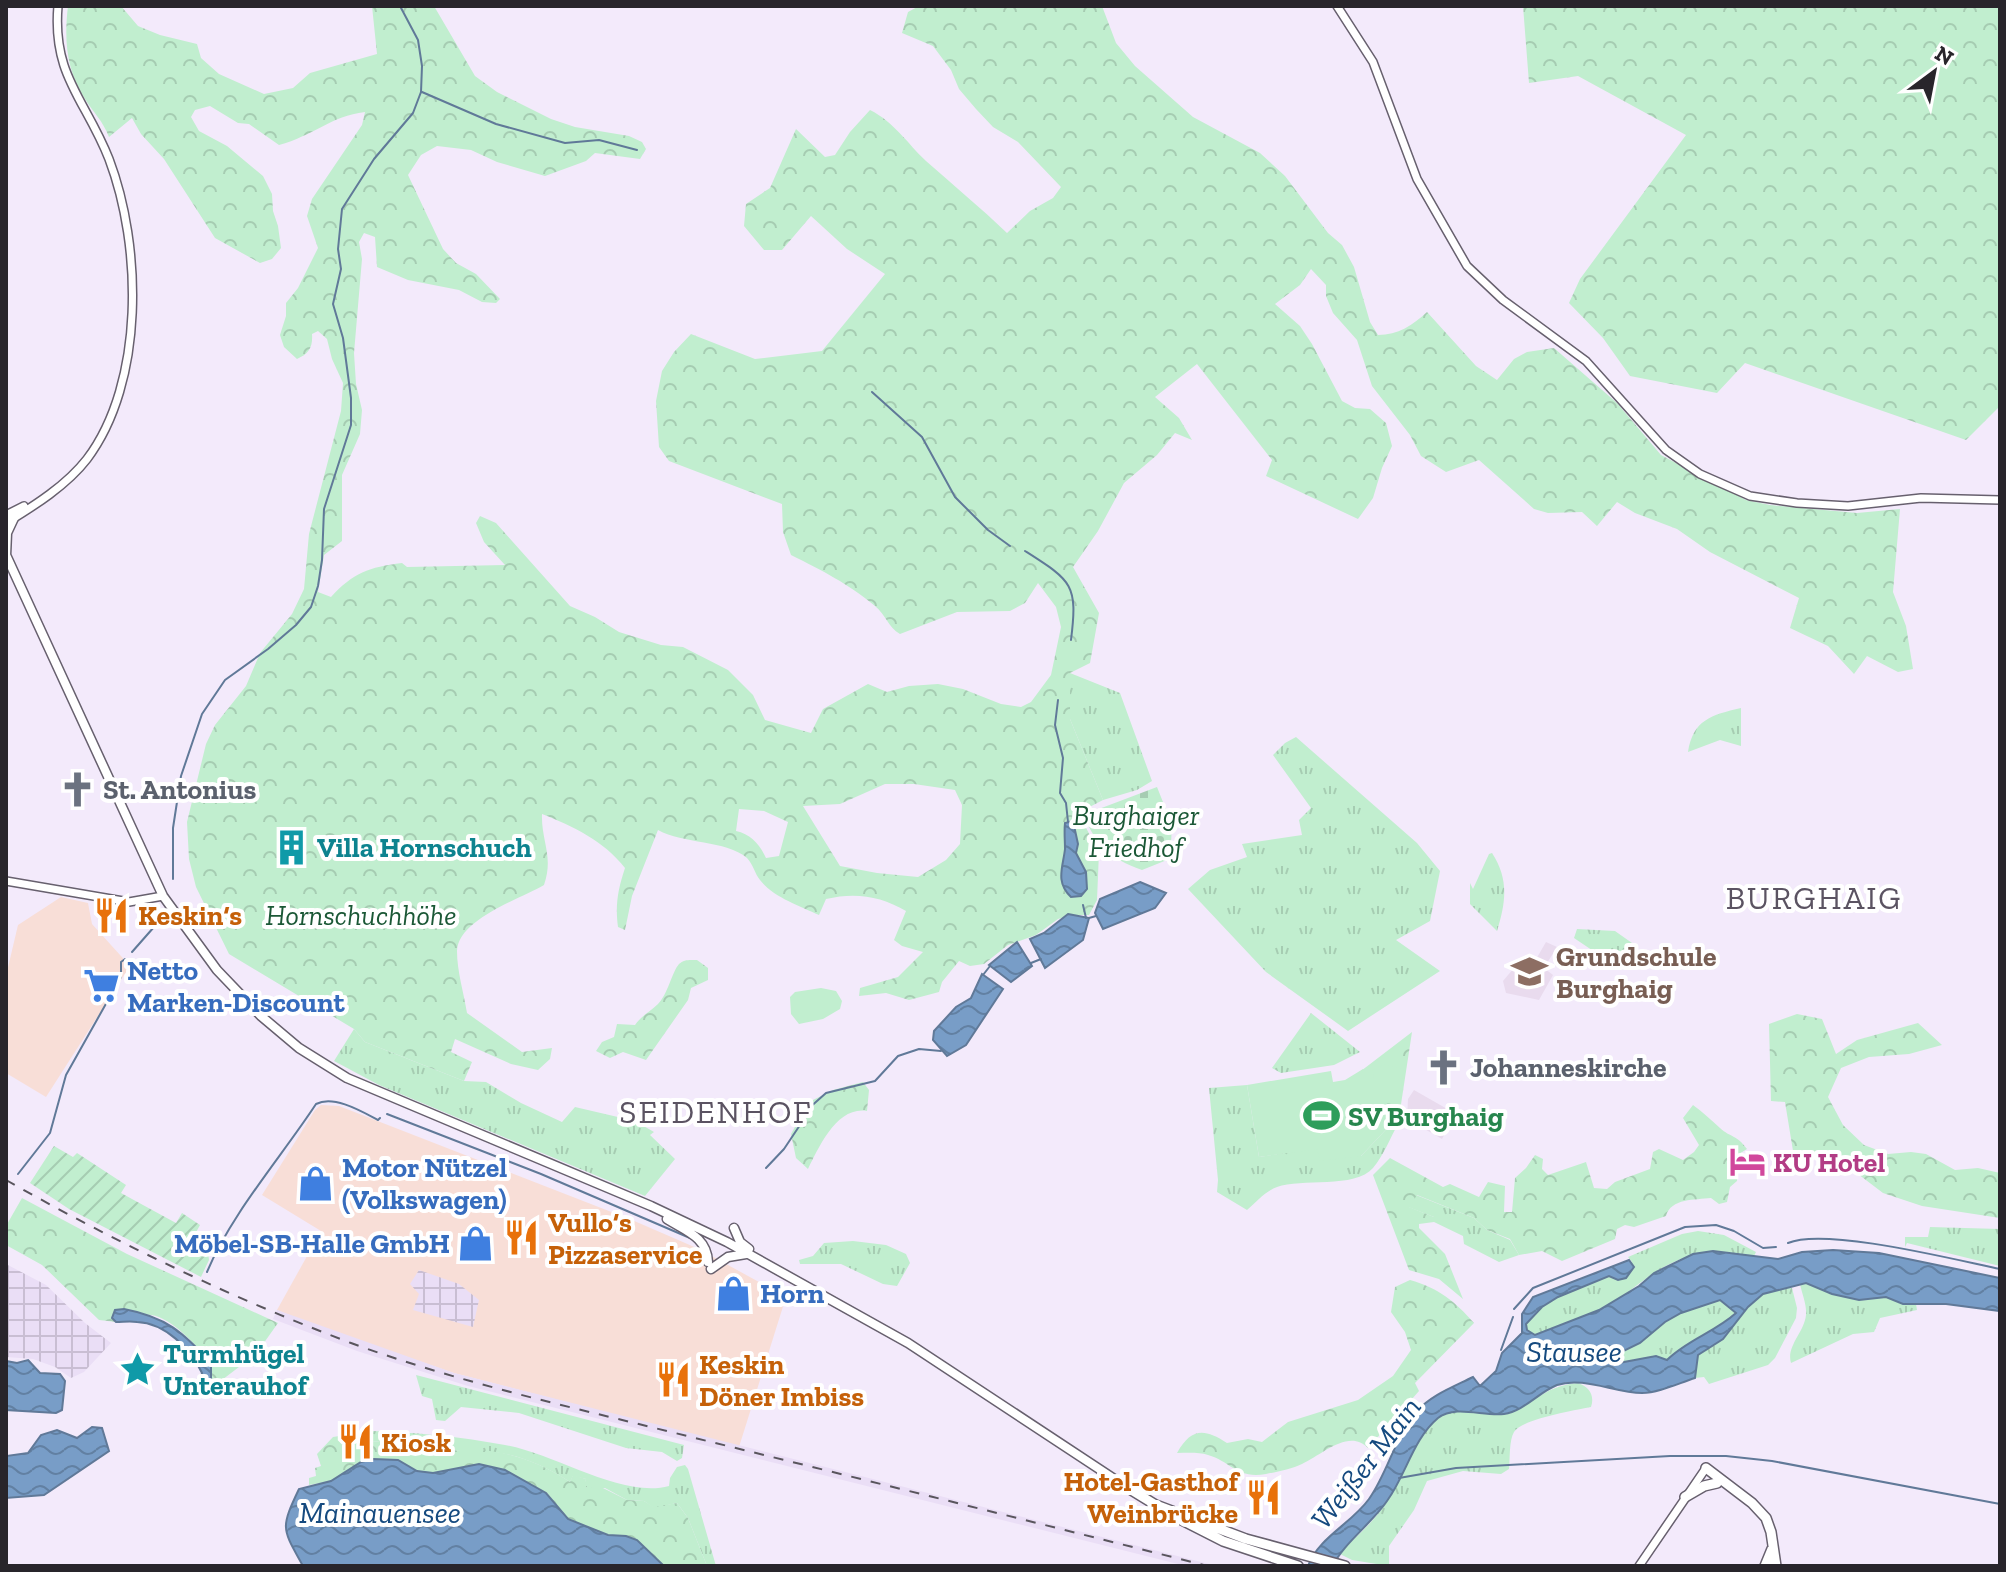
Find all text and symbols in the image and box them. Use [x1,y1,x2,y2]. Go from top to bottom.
north arrow [1894,32,1974,112]
text: N [1930,40,1959,71]
church icon: St. Antonius [58,770,96,808]
place label: St. Antonius [103,773,257,806]
park label: Burghaiger Friedhof [1073,799,1200,864]
building icon: Villa Hornschuch [272,828,310,866]
place label: Villa Hornschuch [317,831,532,864]
district label: BURGHAIG [1726,879,1902,917]
restaurant icon: Keskin‘s [93,896,131,934]
place label: Keskin‘s [138,899,242,932]
park label: Hornschuchhöhe [266,899,456,932]
place label: Grundschule Burghaig [1556,940,1717,1005]
school or university icon: Grundschule Burghaig [1511,953,1549,991]
place label: Netto Marken-Discount [127,954,346,1019]
supermarket icon: Netto Marken-Discount [82,967,120,1005]
church icon: Johanneskirche [1425,1048,1463,1086]
place label: Johanneskirche [1470,1051,1667,1084]
district label: SEIDENHOF [619,1093,813,1131]
sports icon: SV Burghaig [1303,1097,1341,1135]
place label: SV Burghaig [1348,1100,1504,1133]
hotel icon: KU Hotel [1728,1143,1766,1181]
place label: KU Hotel [1773,1146,1885,1179]
place label: Motor Nützel (Volkswagen) [342,1151,507,1216]
shop icon: Motor Nützel (Volkswagen) [297,1164,335,1202]
place label: Vullo‘s Pizzaservice [548,1206,703,1271]
restaurant icon: Vullo‘s Pizzaservice [503,1219,541,1257]
shop icon: Möbel-SB-Halle GmbH [457,1224,495,1262]
place label: Möbel-SB-Halle GmbH [174,1227,450,1260]
shop icon: Horn [715,1274,753,1312]
place label: Horn [760,1277,825,1310]
water label: Stausee [1526,1334,1622,1370]
place label: Turmhügel Unterauhof [163,1337,309,1402]
place label: Keskin Döner Imbiss [699,1348,864,1413]
place icon: Turmhügel Unterauhof [118,1350,156,1388]
restaurant icon: Keskin Döner Imbiss [654,1361,692,1399]
water label: Weißer Main [1303,1390,1429,1536]
restaurant icon: Kiosk [336,1423,374,1461]
place label: Kiosk [381,1426,452,1459]
place label: Hotel-Gasthof Weinbrücke [1063,1465,1240,1530]
restaurant icon: Hotel-Gasthof Weinbrücke [1245,1478,1283,1516]
water label: Mainauensee [299,1495,461,1531]

